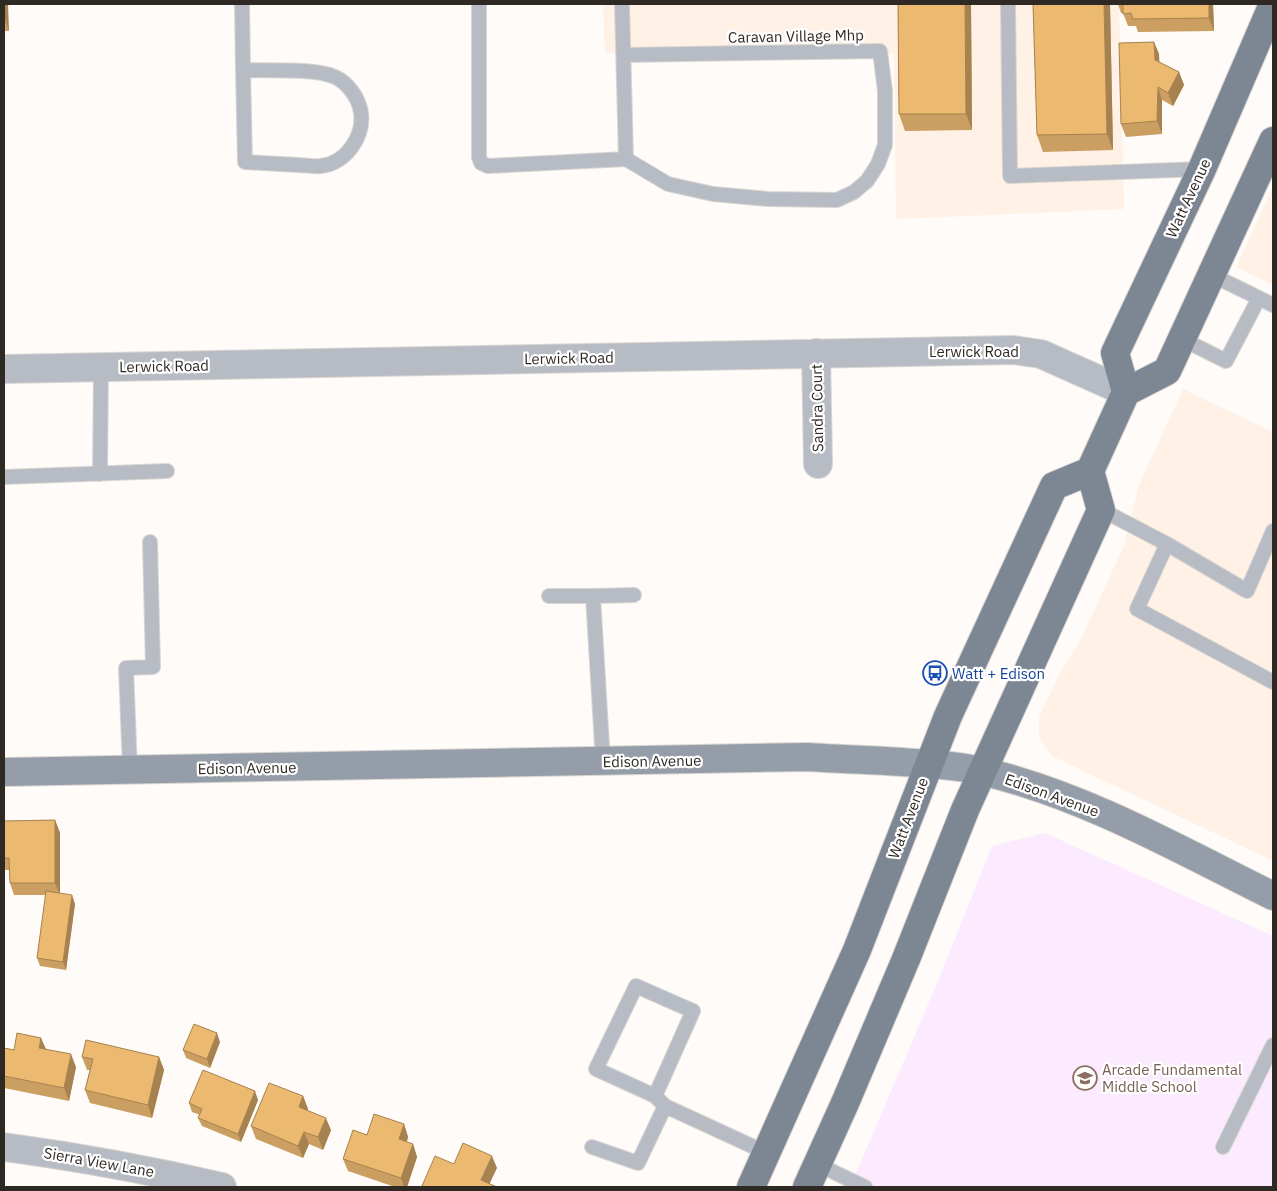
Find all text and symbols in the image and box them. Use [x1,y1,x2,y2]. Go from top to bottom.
street label: Caravan Village Mhp [728,25,864,47]
street label: Watt Avenue [1161,155,1215,241]
street label: Lerwick Road [929,342,1019,361]
street label: Lerwick Road [524,348,614,368]
street label: Lerwick Road [119,356,209,376]
street label: Sandra Court [807,364,827,452]
bus stop icon: Watt + Edison [922,660,948,686]
place label: Watt + Edison [952,664,1045,683]
street label: Edison Avenue [602,751,702,771]
street label: Edison Avenue [197,758,297,778]
street label: Edison Avenue [1002,769,1102,821]
street label: Watt Avenue [884,775,932,861]
place label: Arcade Fundamental Middle School [1102,1060,1242,1096]
school or university icon: Arcade Fundamental Middle School [1072,1065,1098,1091]
street label: Sierra View Lane [42,1143,156,1181]

